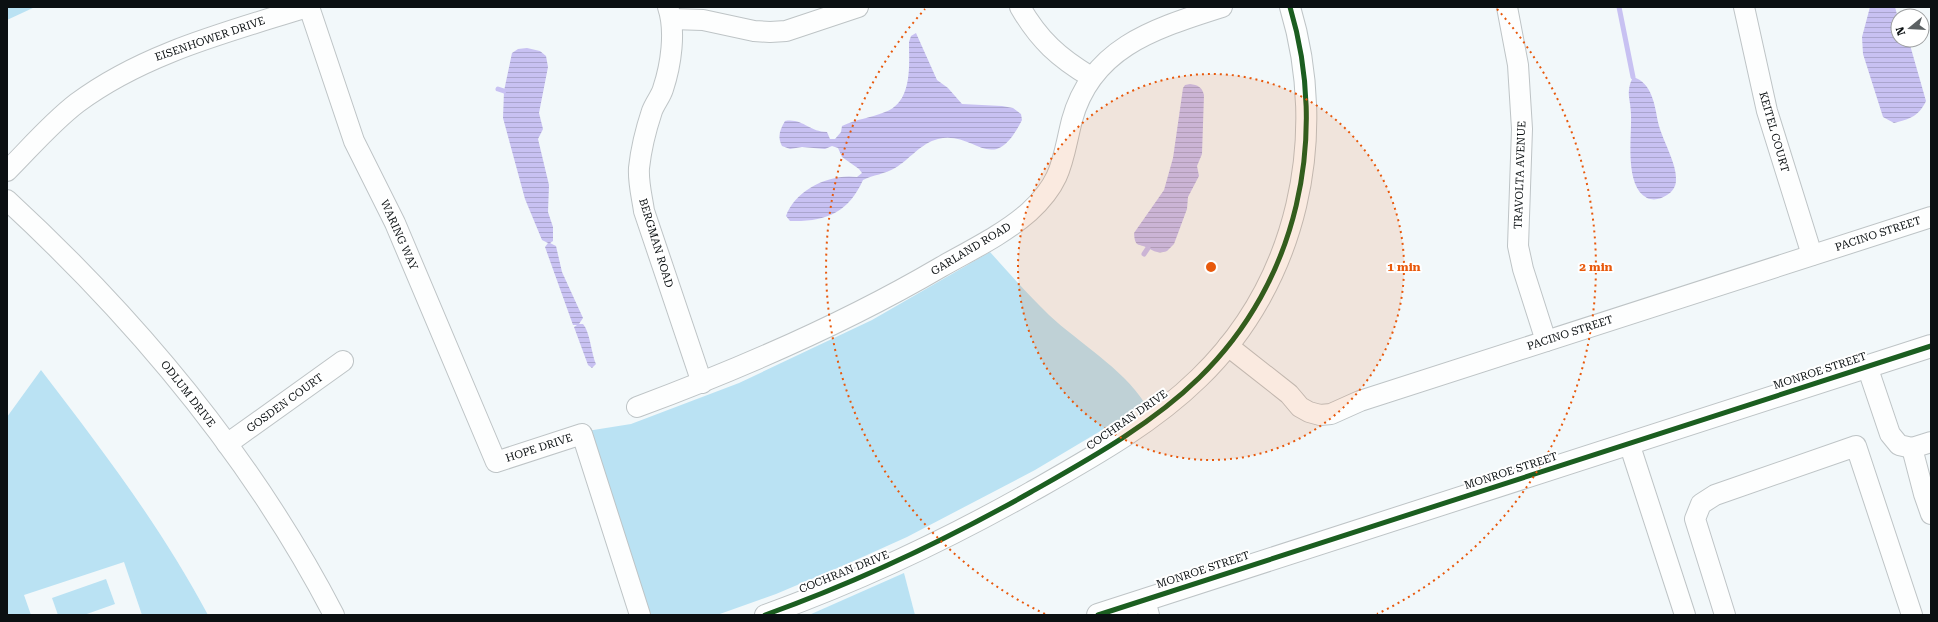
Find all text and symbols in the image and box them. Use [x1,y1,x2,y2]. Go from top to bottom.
north arrow [1890,8,1930,48]
street label: EISENHOWER DRIVE [153,14,267,64]
text: N [1893,24,1908,37]
street label: KEITEL COURT [1756,90,1792,174]
street label: TRAVOLTA AVENUE [1512,121,1528,229]
street label: BERGMAN ROAD [636,197,676,289]
street label: WARING WAY [378,198,421,273]
street label: PACINO STREET [1833,214,1923,254]
street label: GARLAND ROAD [929,220,1013,278]
centre of rings [1204,260,1218,274]
text: 1 min [1387,260,1421,274]
text: 2 min [1579,260,1613,274]
street label: PACINO STREET [1525,313,1615,353]
street label: MONROE STREET [1772,350,1868,392]
street label: ODLUM DRIVE [158,358,218,430]
street label: GOSDEN COURT [244,371,326,435]
street label: COCHRAN DRIVE [1084,387,1170,453]
street label: HOPE DRIVE [504,431,574,465]
street label: MONROE STREET [1463,450,1559,492]
street label: COCHRAN DRIVE [797,548,891,596]
street label: MONROE STREET [1155,549,1251,591]

